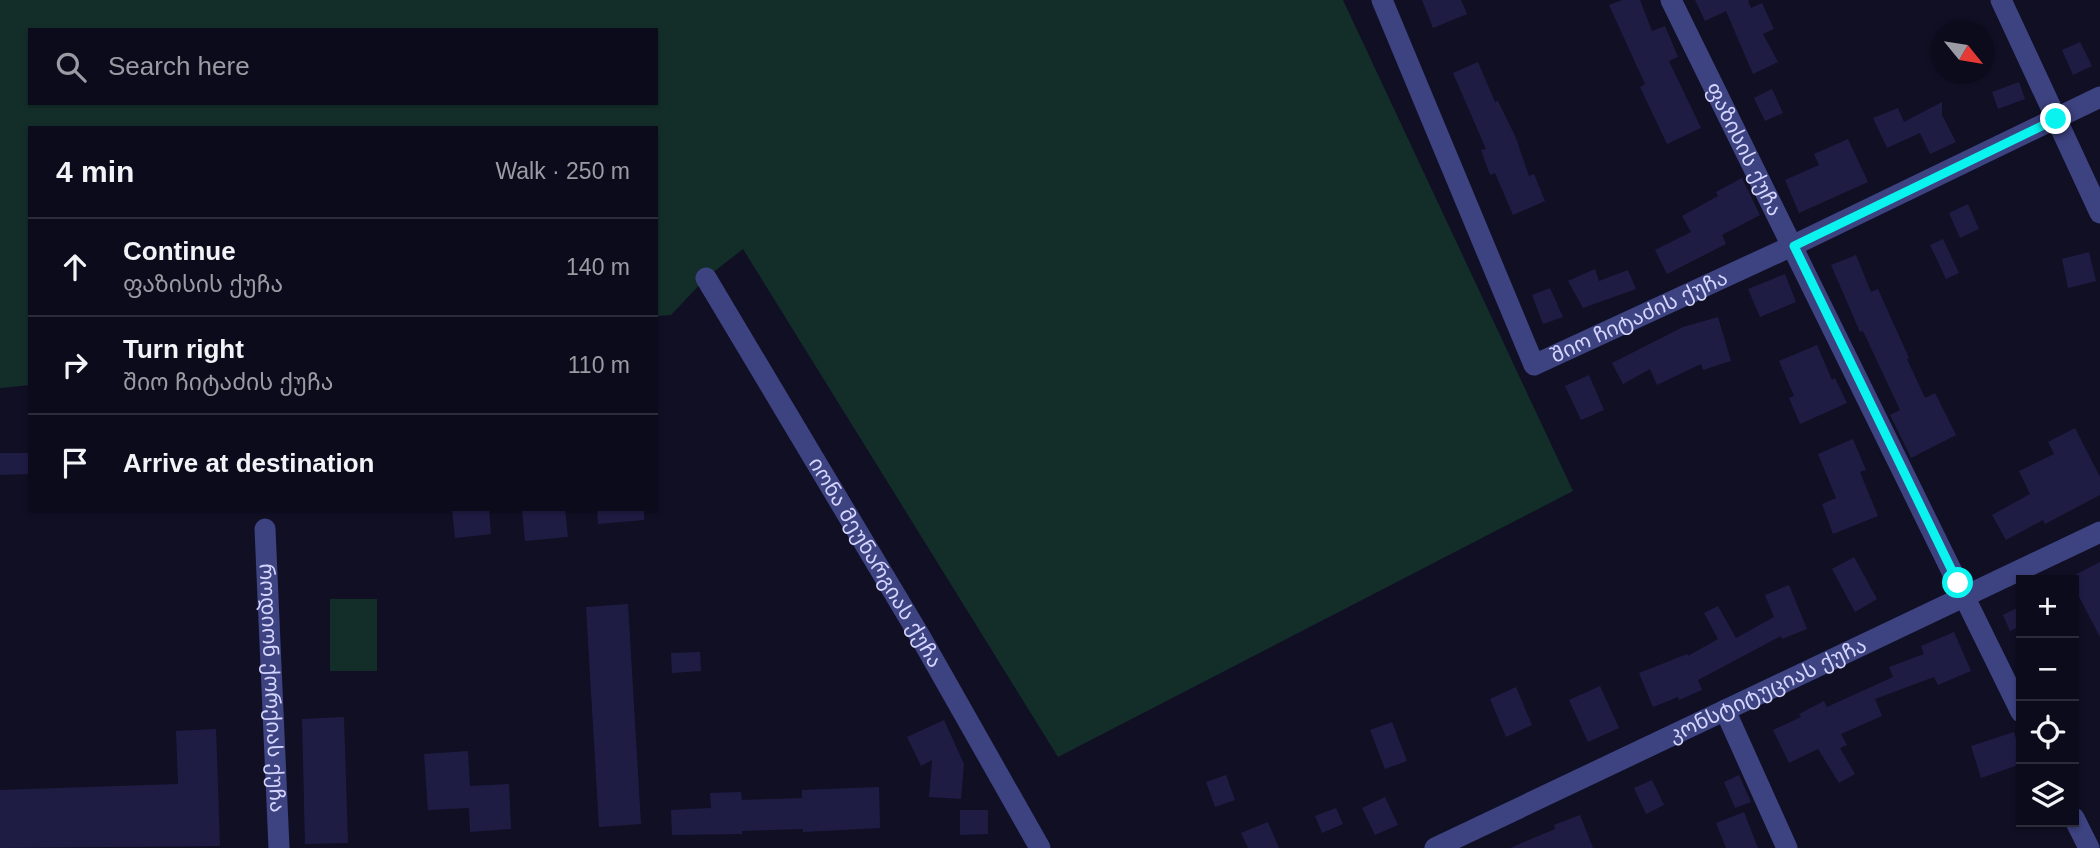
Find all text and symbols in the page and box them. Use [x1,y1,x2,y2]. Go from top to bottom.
north arrow [1932,21,1995,84]
search box [28,28,658,105]
icon: search [52,48,90,86]
text: Search here [108,51,250,81]
street label: ფაზისის ქუჩა [1701,78,1787,219]
route end [2040,103,2071,134]
text: 4 min [56,155,134,188]
text: Walk · 250 m [495,158,630,184]
text: Continue [123,236,236,266]
icon: ahead [56,248,94,286]
text: 140 m [566,254,630,280]
street label: შიო ჩიტაძის ქუჩა [1547,265,1731,367]
text: ფაზისის ქუჩა [123,271,283,297]
text: Turn right [123,334,244,364]
icon: right [56,346,94,384]
text: 110 m [568,352,630,378]
text: შიო ჩიტაძის ქუჩა [123,369,333,395]
icon: arrive [56,444,94,482]
text: Arrive at destination [123,448,374,478]
street label: იონა მეუნარგიას ქუჩა [805,453,947,671]
street label: როდიონ ქორქიას ქუჩა [255,563,289,813]
route start [1942,567,1973,598]
map controls [2016,575,2079,827]
button: + [2016,575,2079,638]
street label: კონსტიტუციას ქუჩა [1665,633,1870,747]
button: − [2016,638,2079,701]
button: locate [2016,701,2079,764]
button: layers [2016,764,2079,827]

